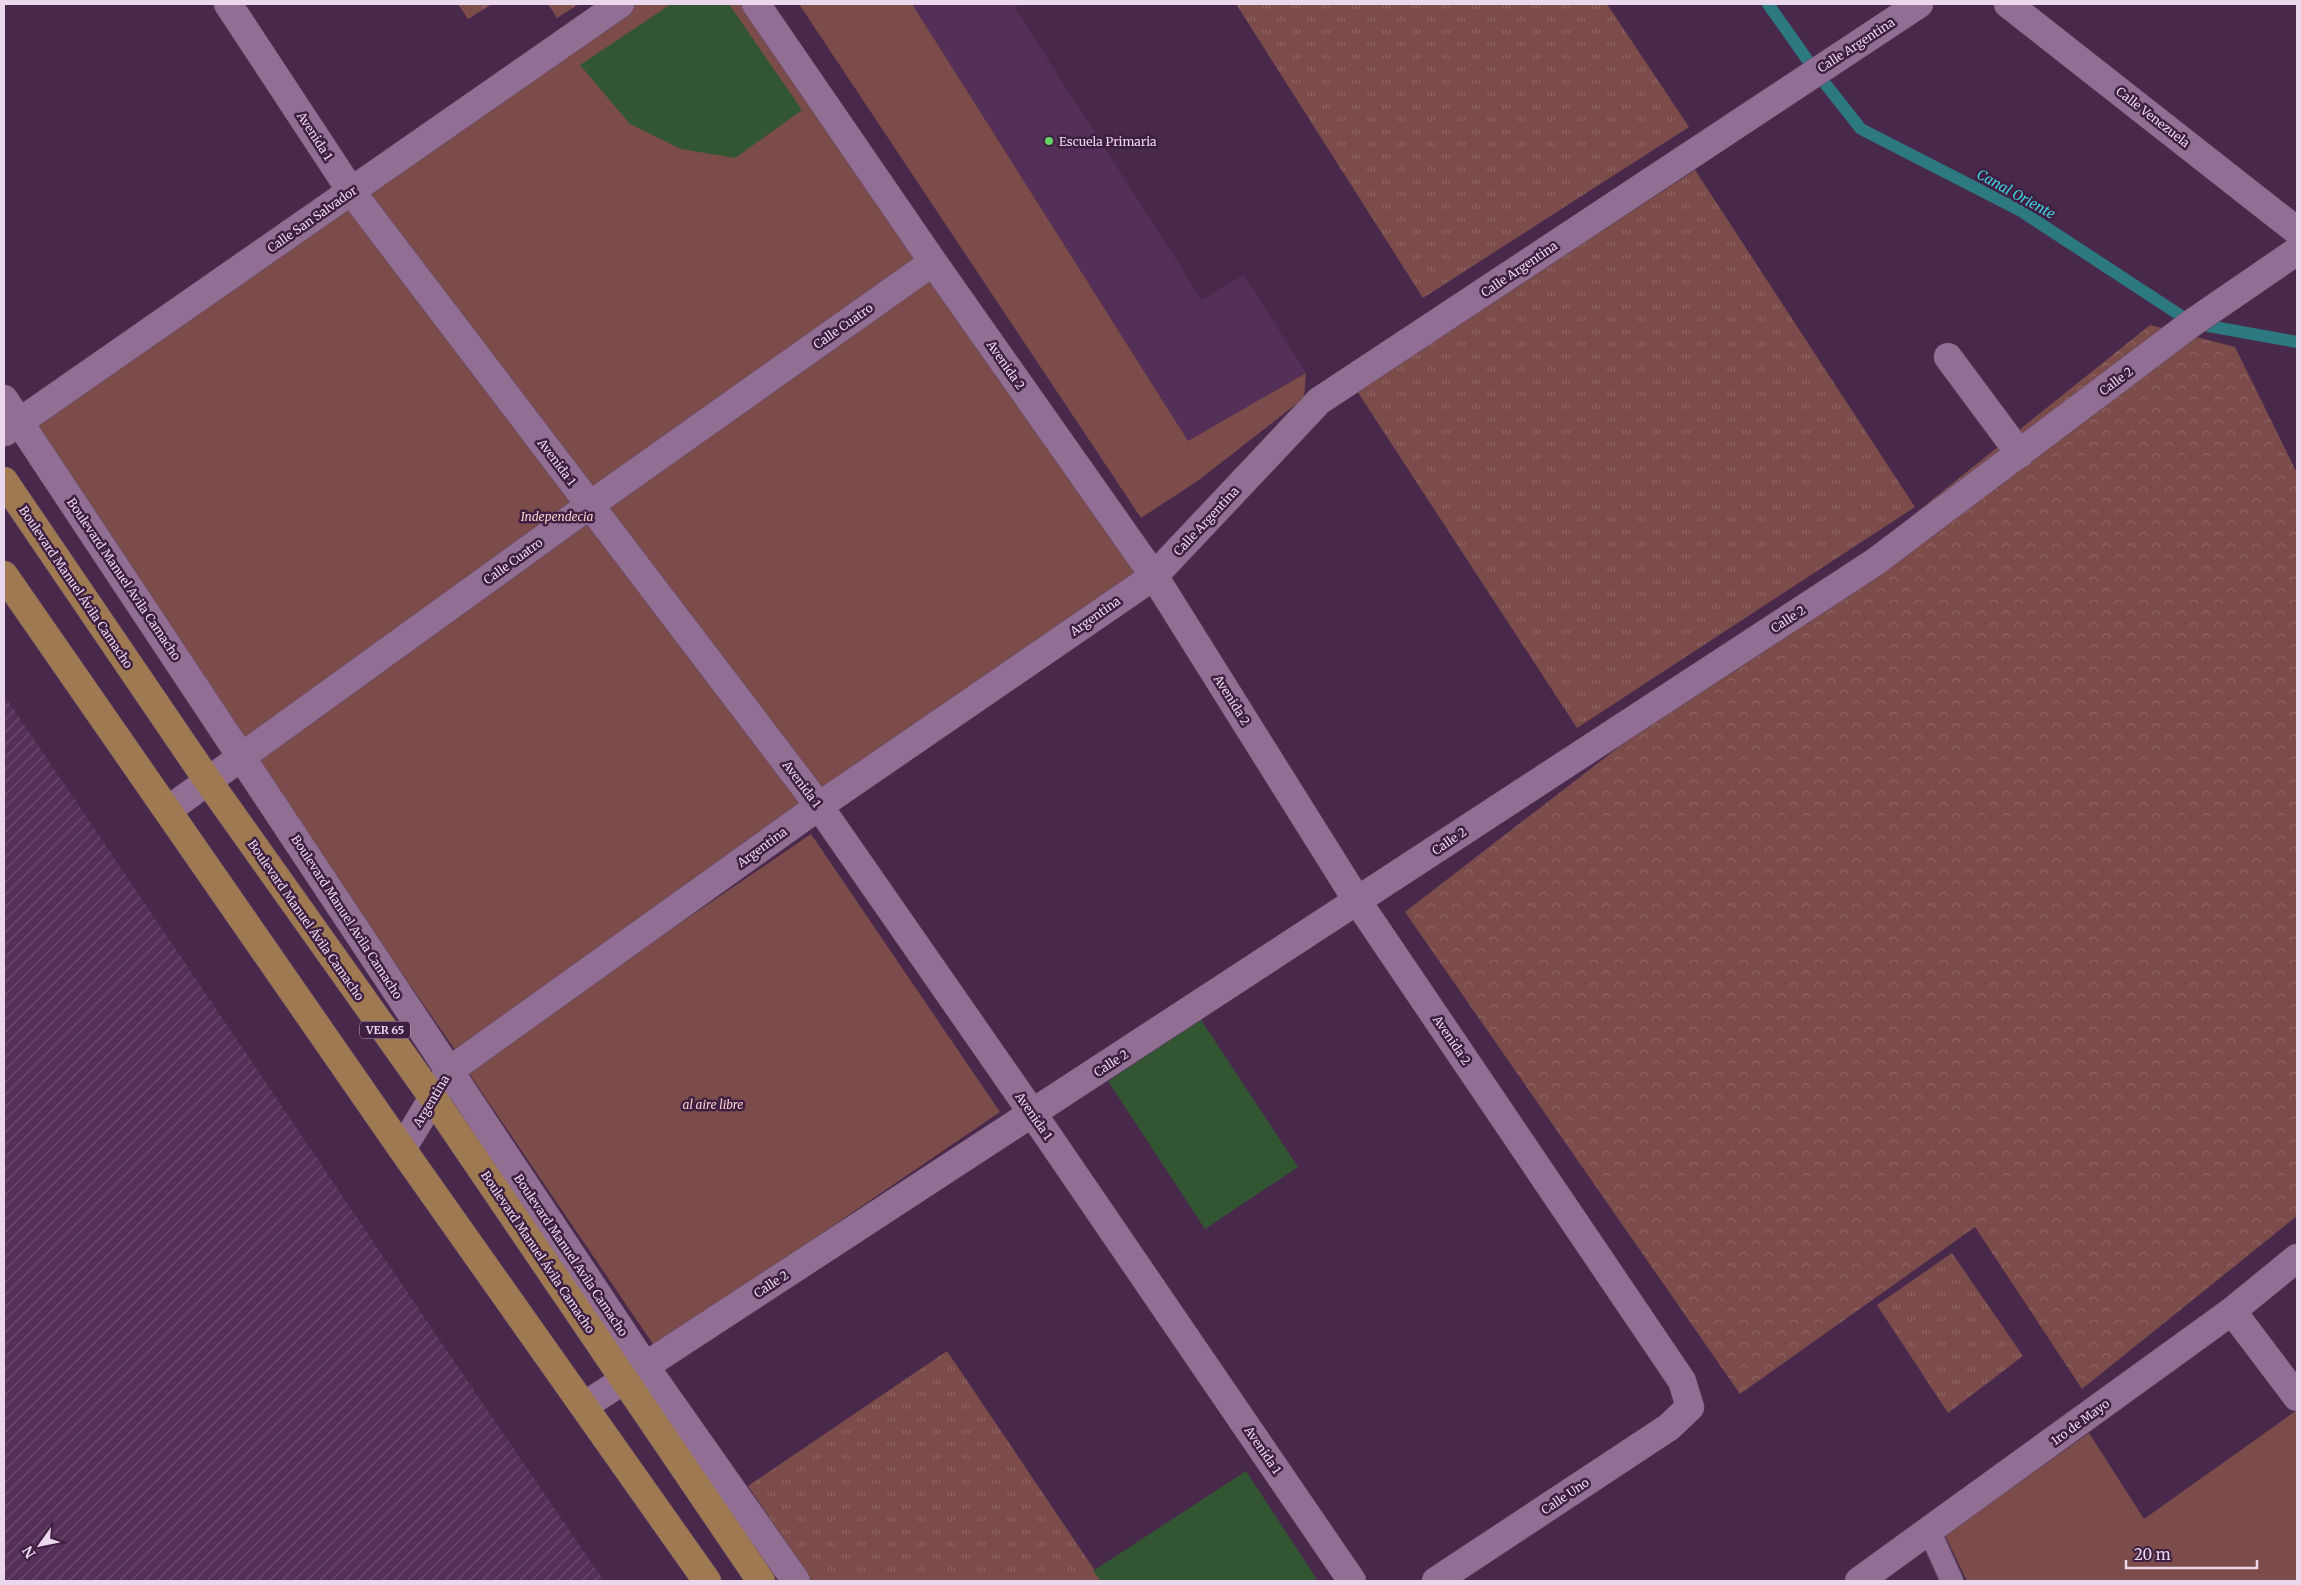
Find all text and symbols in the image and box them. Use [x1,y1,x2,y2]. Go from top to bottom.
street label: Calle Argentina [1815,14,1898,75]
street label: Calle Venezuela [2113,84,2193,151]
street label: Avenida 1 [293,108,336,163]
place label: Escuela Primaria [1059,134,1157,149]
marker: Escuela Primaria [1043,135,1055,147]
water label: Canal Oriente [1974,165,2058,223]
street label: Calle San Salvador [264,182,360,255]
street label: Calle Argentina [1478,238,1560,300]
street label: Calle Cuatro [810,300,876,352]
street label: Avenida 2 [983,337,1028,392]
street label: Calle 2 [2096,364,2136,398]
street label: Avenida 1 [534,435,580,489]
street label: Calle Argentina [1170,483,1242,559]
street label: Boulevard Manuel Avila Camacho [64,495,184,663]
street label: Boulevard Manuel Ávila Camacho [16,503,136,671]
park label: Independecia [521,509,593,524]
street label: Calle Cuatro [481,535,545,587]
street label: Argentina [1066,593,1123,639]
street label: Calle 2 [1768,602,1808,636]
street label: Avenida 2 [1210,671,1253,728]
street label: Avenida 1 [779,757,825,811]
street label: Argentina [733,824,790,871]
street label: Calle 2 [1429,824,1469,858]
street label: Boulevard Manuel Avila Camacho [288,832,406,1002]
street label: Boulevard Manuel Ávila Camacho [245,837,367,1003]
street label: Avenida 2 [1430,1012,1474,1067]
road number: VER 65 [360,1022,410,1038]
street label: Calle 2 [1091,1046,1131,1080]
street label: Argentina [409,1072,453,1131]
street label: Avenida 1 [1012,1089,1056,1143]
park label: al aire libre [683,1097,743,1112]
street label: Boulevard Manuel Ávila Camacho [478,1168,598,1336]
street label: Boulevard Manuel Avila Camacho [511,1171,631,1339]
street label: Calle 2 [751,1267,791,1301]
street label: 1ro de Mayo [2048,1396,2112,1448]
street label: Avenida 1 [1241,1422,1285,1477]
street label: Calle Uno [1538,1475,1592,1517]
north arrow [15,1520,65,1570]
scale bar [2126,1538,2257,1570]
text: N [19,1543,40,1562]
text: 20 m [2134,1545,2171,1564]

